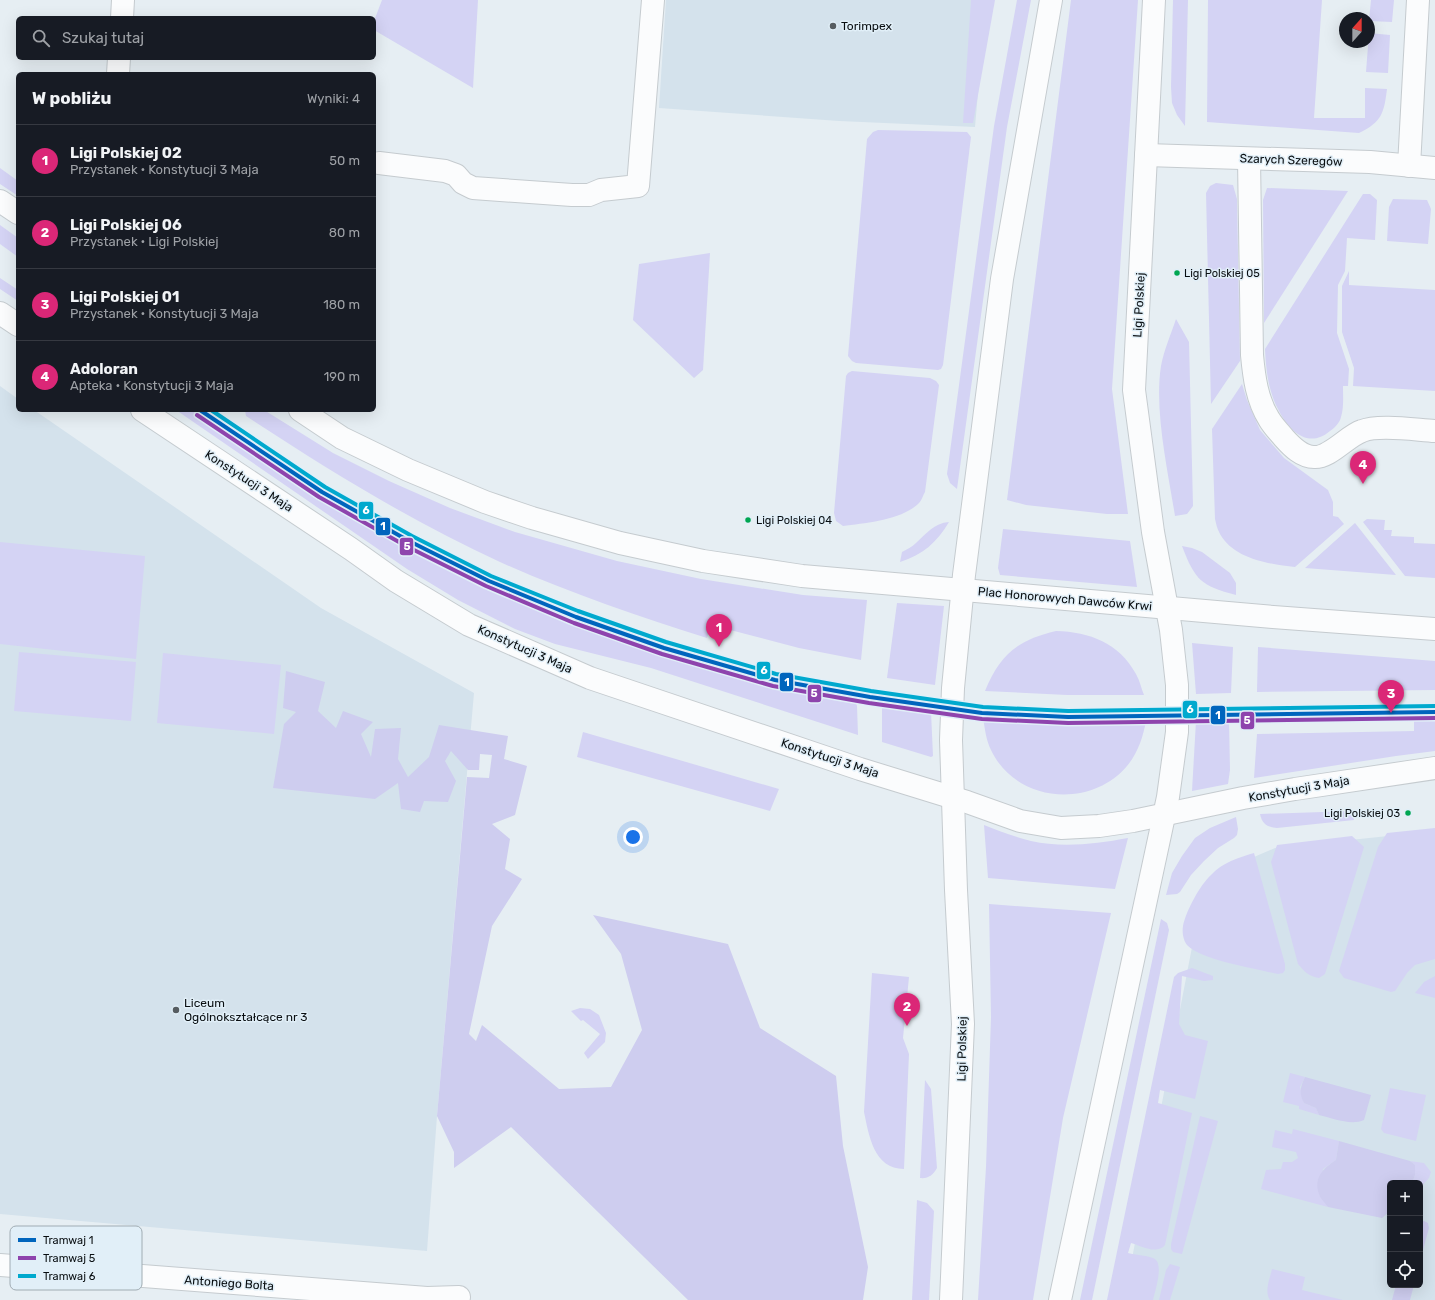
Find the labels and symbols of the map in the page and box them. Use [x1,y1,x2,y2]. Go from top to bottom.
north arrow [1339,12,1375,48]
place label: Torimpex [841,19,893,33]
marker: Torimpex [828,21,838,31]
street label: Szarych Szeregów [1239,151,1343,169]
place label: Ligi Polskiej 05 [1184,267,1260,280]
marker: Ligi Polskiej 05 [1172,268,1182,278]
street label: Ligi Polskiej [1130,272,1148,338]
street label: Konstytucji 3 Maja [202,447,296,515]
pin: 4 [1350,451,1376,484]
line badge: 6 [358,501,374,520]
text: 6 [362,504,370,517]
place label: Ligi Polskiej 04 [756,514,832,527]
marker: Ligi Polskiej 04 [743,515,753,525]
line badge: 1 [375,517,391,536]
text: 1 [380,520,386,533]
line badge: 5 [399,537,414,556]
text: 5 [403,540,411,553]
street label: Plac Honorowych Dawców Krwi [977,584,1153,614]
pin: 1 [706,614,732,647]
street label: Konstytucji 3 Maja [476,622,574,676]
line badge: 6 [756,661,771,680]
text: 6 [760,664,768,677]
line badge: 1 [779,672,794,692]
text: 1 [784,676,790,689]
pin: 3 [1378,680,1404,713]
line badge: 5 [807,684,822,703]
text: 5 [810,687,818,700]
line badge: 6 [1182,700,1198,719]
text: 6 [1186,703,1194,716]
line badge: 1 [1210,705,1226,725]
text: 1 [1215,709,1221,722]
line badge: 5 [1240,711,1255,730]
text: 5 [1243,714,1251,727]
street label: Konstytucji 3 Maja [779,736,881,780]
street label: Konstytucji 3 Maja [1248,773,1350,805]
place label: Ligi Polskiej 03 [1324,807,1400,820]
marker: Ligi Polskiej 03 [1403,808,1413,818]
your location [623,827,643,847]
pin: 2 [894,993,920,1026]
place label: Liceum Ogólnokształcące nr 3 [184,996,307,1024]
marker: Liceum Ogólnokształcące nr 3 [171,1005,181,1015]
street label: Ligi Polskiej [954,1016,970,1082]
legend [10,1226,142,1290]
text: Tramwaj 1 [43,1234,93,1247]
text: Tramwaj 5 [43,1252,96,1265]
text: Tramwaj 6 [43,1270,96,1283]
street label: Antoniego Bolta [184,1273,274,1293]

